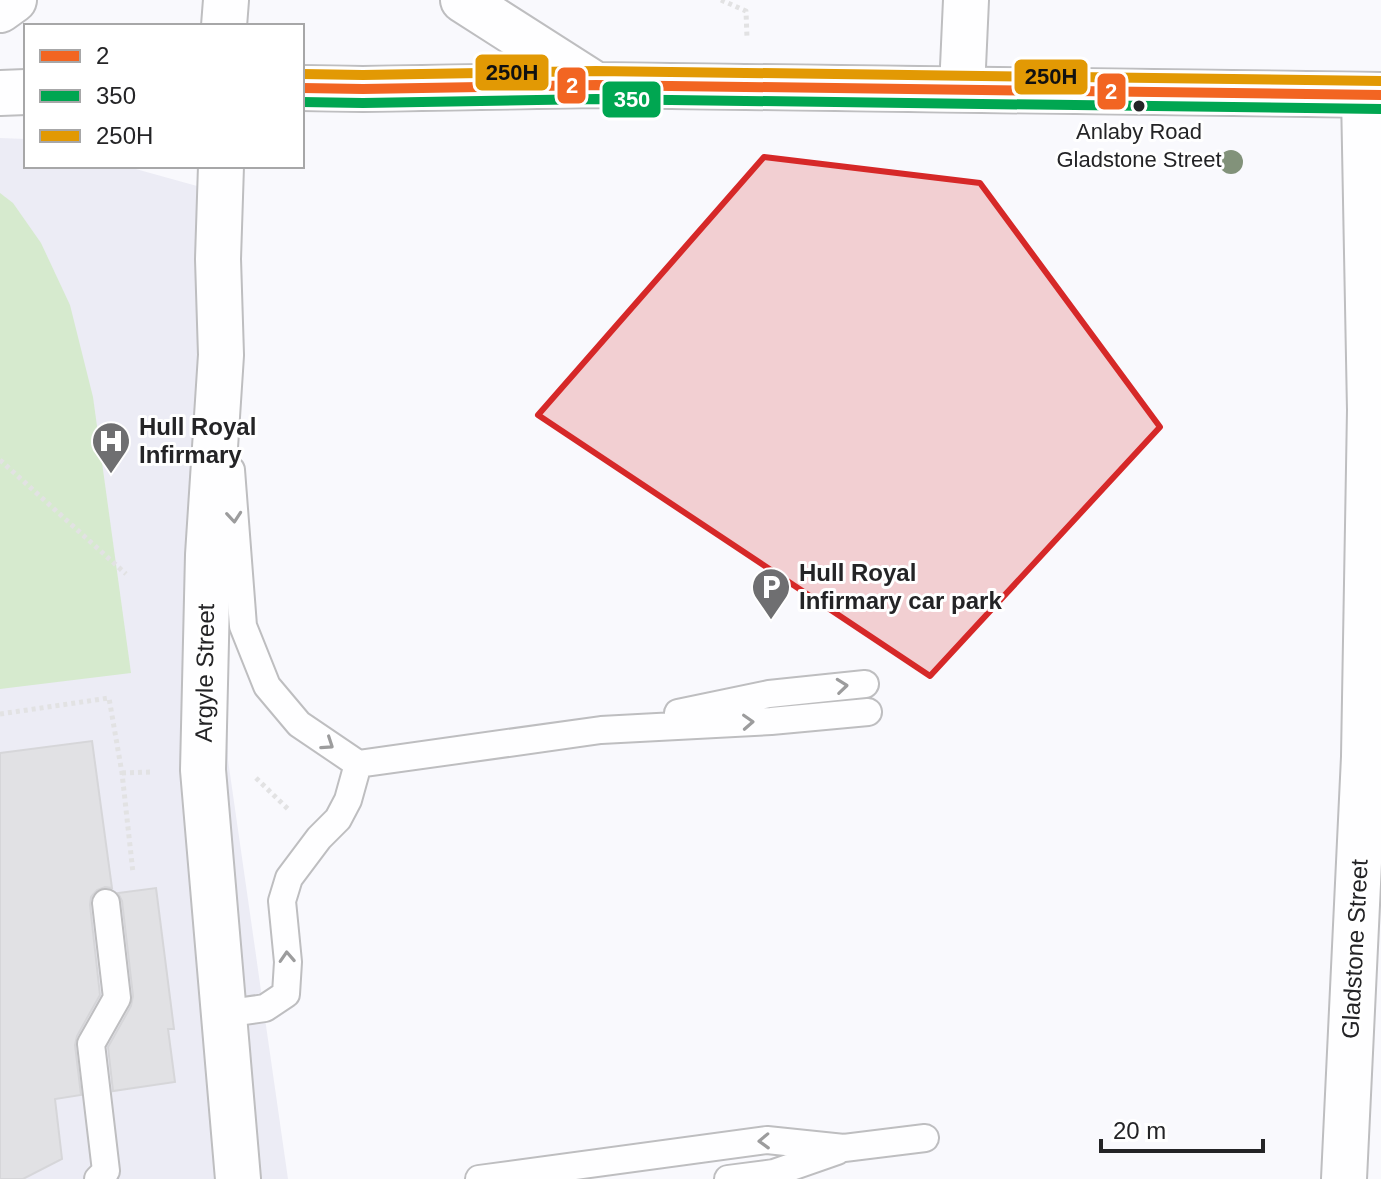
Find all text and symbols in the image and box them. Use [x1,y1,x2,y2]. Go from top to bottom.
legend [24,24,304,168]
text: 2 [96,42,109,69]
line badge: 250H [474,53,550,92]
line badge: 250H [1013,58,1089,96]
text: 250H [486,60,538,85]
text: 250H [1025,64,1077,89]
line badge: 2 [556,66,587,105]
line badge: 2 [1096,72,1127,111]
text: 2 [566,73,578,98]
text: 2 [1105,79,1117,104]
line badge: 350 [601,80,662,119]
text: 350 [96,82,136,109]
text: 350 [614,87,650,112]
marker: Anlaby Road Gladstone Street [1131,98,1147,114]
place label: Anlaby Road Gladstone Street [1056,119,1222,172]
text: 250H [96,122,153,149]
place label: Hull Royal Infirmary [139,413,256,468]
hospital icon: Hull Royal Infirmary [90,420,132,475]
one-way arrow [225,511,242,524]
place label: Hull Royal Infirmary car park [799,559,1002,614]
parking icon: Hull Royal Infirmary car park [750,566,792,621]
street label: Argyle Street [190,603,219,743]
one-way arrow [836,678,849,695]
one-way arrow [742,714,755,731]
one-way arrow [320,735,334,750]
street label: Gladstone Street [1336,858,1373,1040]
one-way arrow [279,950,296,963]
scale bar [1101,1103,1263,1153]
text: 20 m [1113,1117,1166,1144]
one-way arrow [758,1133,770,1150]

